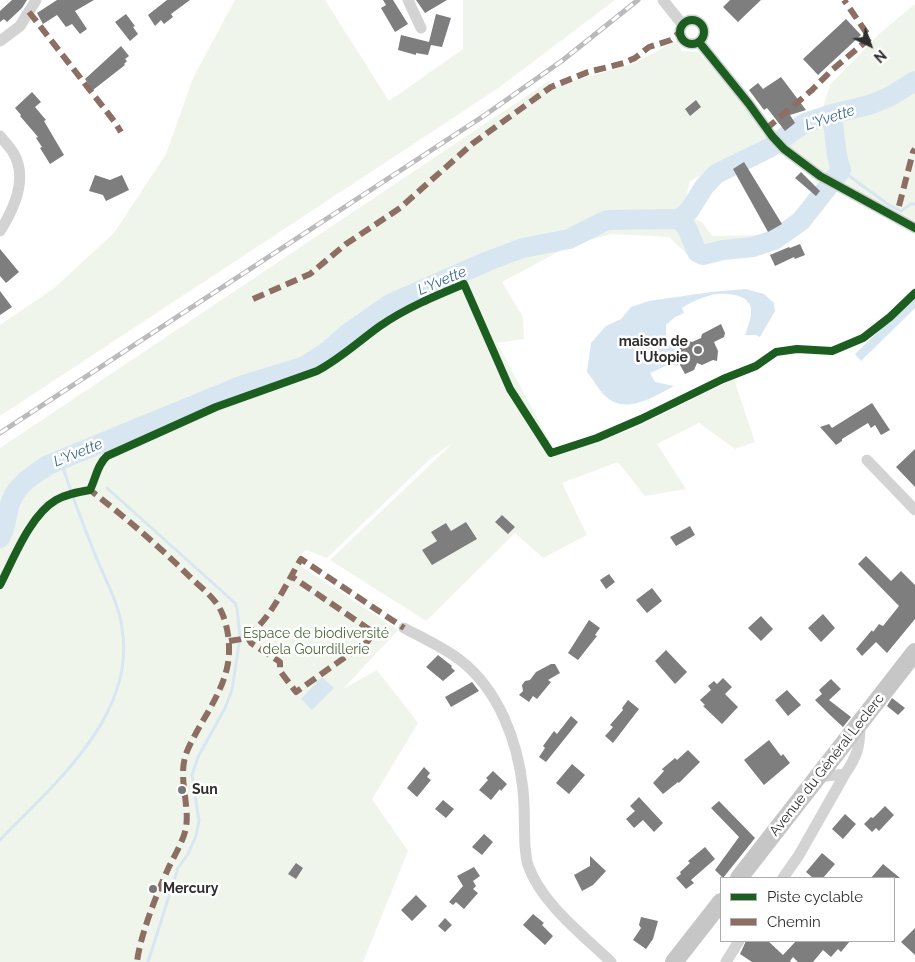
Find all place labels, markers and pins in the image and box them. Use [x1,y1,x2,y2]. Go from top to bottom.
place label: maison de l'Utopie [619,334,688,367]
marker: maison de l'Utopie [692,344,704,356]
place label: Sun [192,782,218,798]
marker: Sun [176,784,188,796]
place label: Mercury [163,881,218,897]
marker: Mercury [147,883,159,895]

